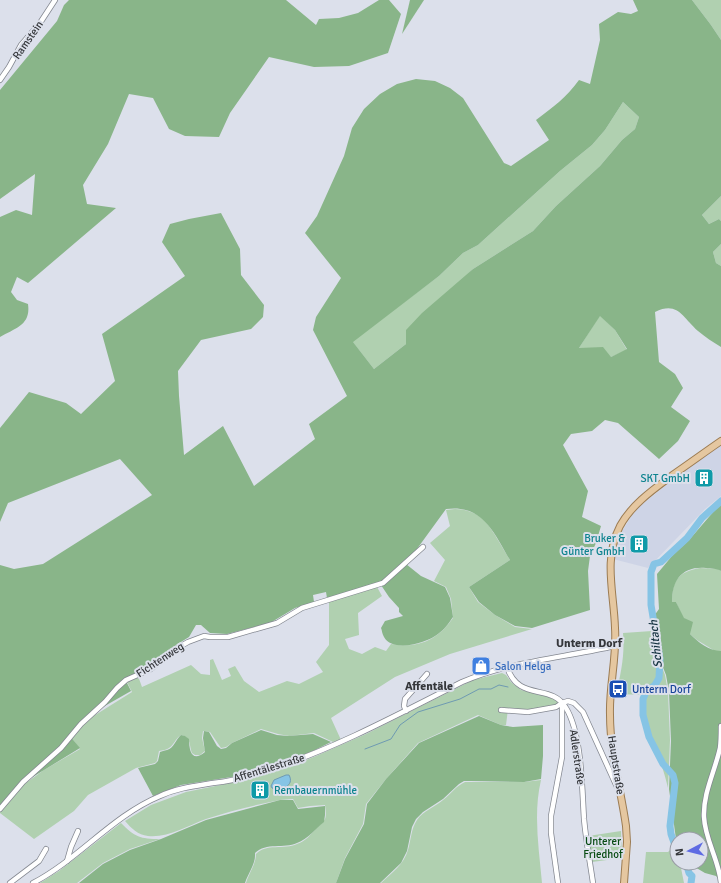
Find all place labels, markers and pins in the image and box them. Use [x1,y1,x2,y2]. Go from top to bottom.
building icon: SKT GmbH [693,467,715,489]
place label: SKT GmbH [640,472,690,485]
place label: Bruker & Günter GmbH [561,532,625,558]
building icon: Bruker & Günter GmbH [628,533,650,555]
shop icon: Salon Helga [470,655,492,677]
place label: Salon Helga [495,660,552,673]
bus stop icon: Unterm Dorf [607,678,629,700]
place label: Unterm Dorf [632,683,692,696]
building icon: Rembauernmühle [249,779,271,801]
place label: Rembauernmühle [274,784,357,797]

